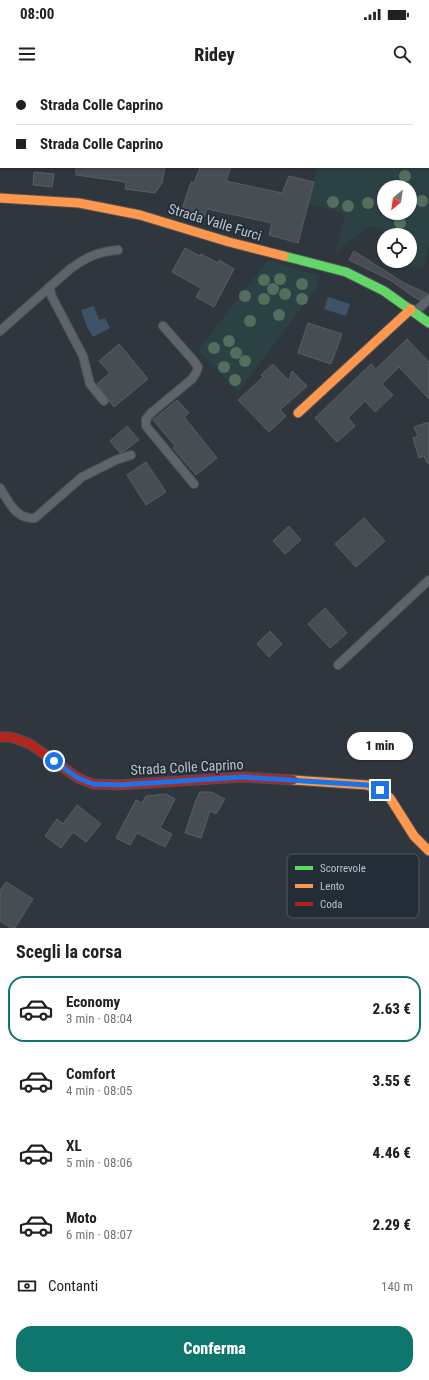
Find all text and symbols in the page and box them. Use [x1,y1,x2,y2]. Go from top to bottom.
text: 08:00 [20,5,54,23]
icon: menu [16,43,38,65]
icon: search [391,43,413,65]
text: Ridey [194,44,235,65]
text: Strada Colle Caprino [40,96,163,114]
text: Strada Colle Caprino [40,135,163,153]
north arrow [377,180,417,220]
map controls [377,180,417,268]
street label: Strada Valle Furci [166,200,264,244]
button: locate [377,228,417,268]
callout: 1 min [347,732,413,760]
text: 1 min [366,738,394,753]
route start [45,752,63,770]
street label: Strada Colle Caprino [130,756,244,778]
route end [371,781,389,799]
legend [287,854,419,918]
text: Scorrevole [320,862,366,875]
text: Lento [320,880,345,893]
text: Coda [320,898,342,911]
text: Scegli la corsa [16,941,122,962]
icon: car [18,991,54,1027]
text: Economy [66,993,120,1011]
text: 2.63 € [373,1000,411,1018]
text: 3 min · 08:04 [66,1011,132,1026]
icon: car [18,1063,54,1099]
text: Comfort [66,1065,115,1083]
text: 3.55 € [373,1072,411,1090]
text: 4 min · 08:05 [66,1083,132,1098]
icon: car [18,1135,54,1171]
text: XL [66,1137,82,1155]
text: 4.46 € [373,1144,411,1162]
text: 5 min · 08:06 [66,1155,132,1170]
icon: car [18,1207,54,1243]
text: Moto [66,1209,97,1227]
text: 2.29 € [373,1216,411,1234]
text: 6 min · 08:07 [66,1227,132,1242]
icon: cash [16,1275,38,1297]
text: Contanti [48,1277,98,1295]
text: 140 m [381,1279,413,1294]
button: Conferma [16,1326,413,1372]

